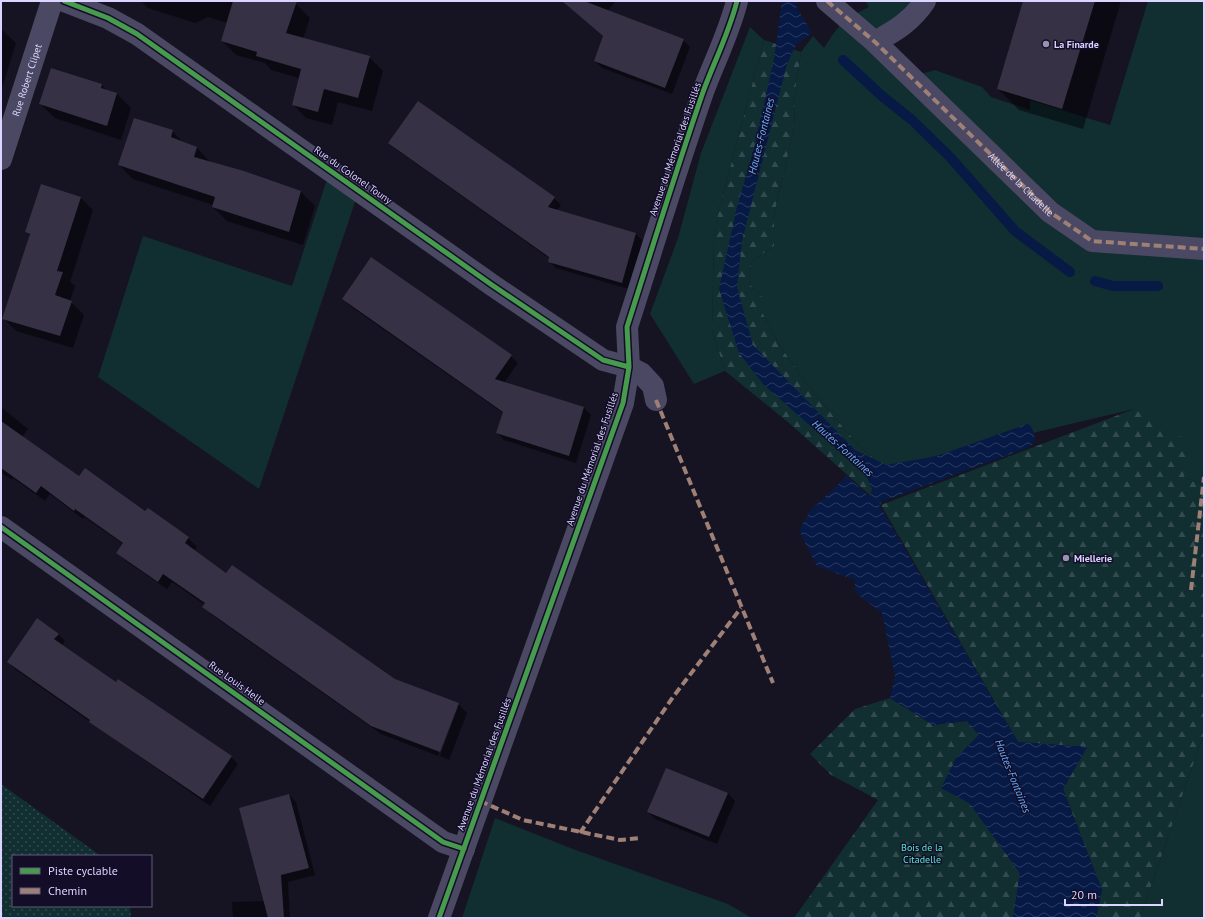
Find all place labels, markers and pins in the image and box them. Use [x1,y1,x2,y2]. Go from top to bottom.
place label: La Finarde [1054,38,1099,51]
marker: La Finarde [1041,39,1051,49]
place label: Miellerie [1074,552,1112,565]
marker: Miellerie [1061,553,1071,563]

